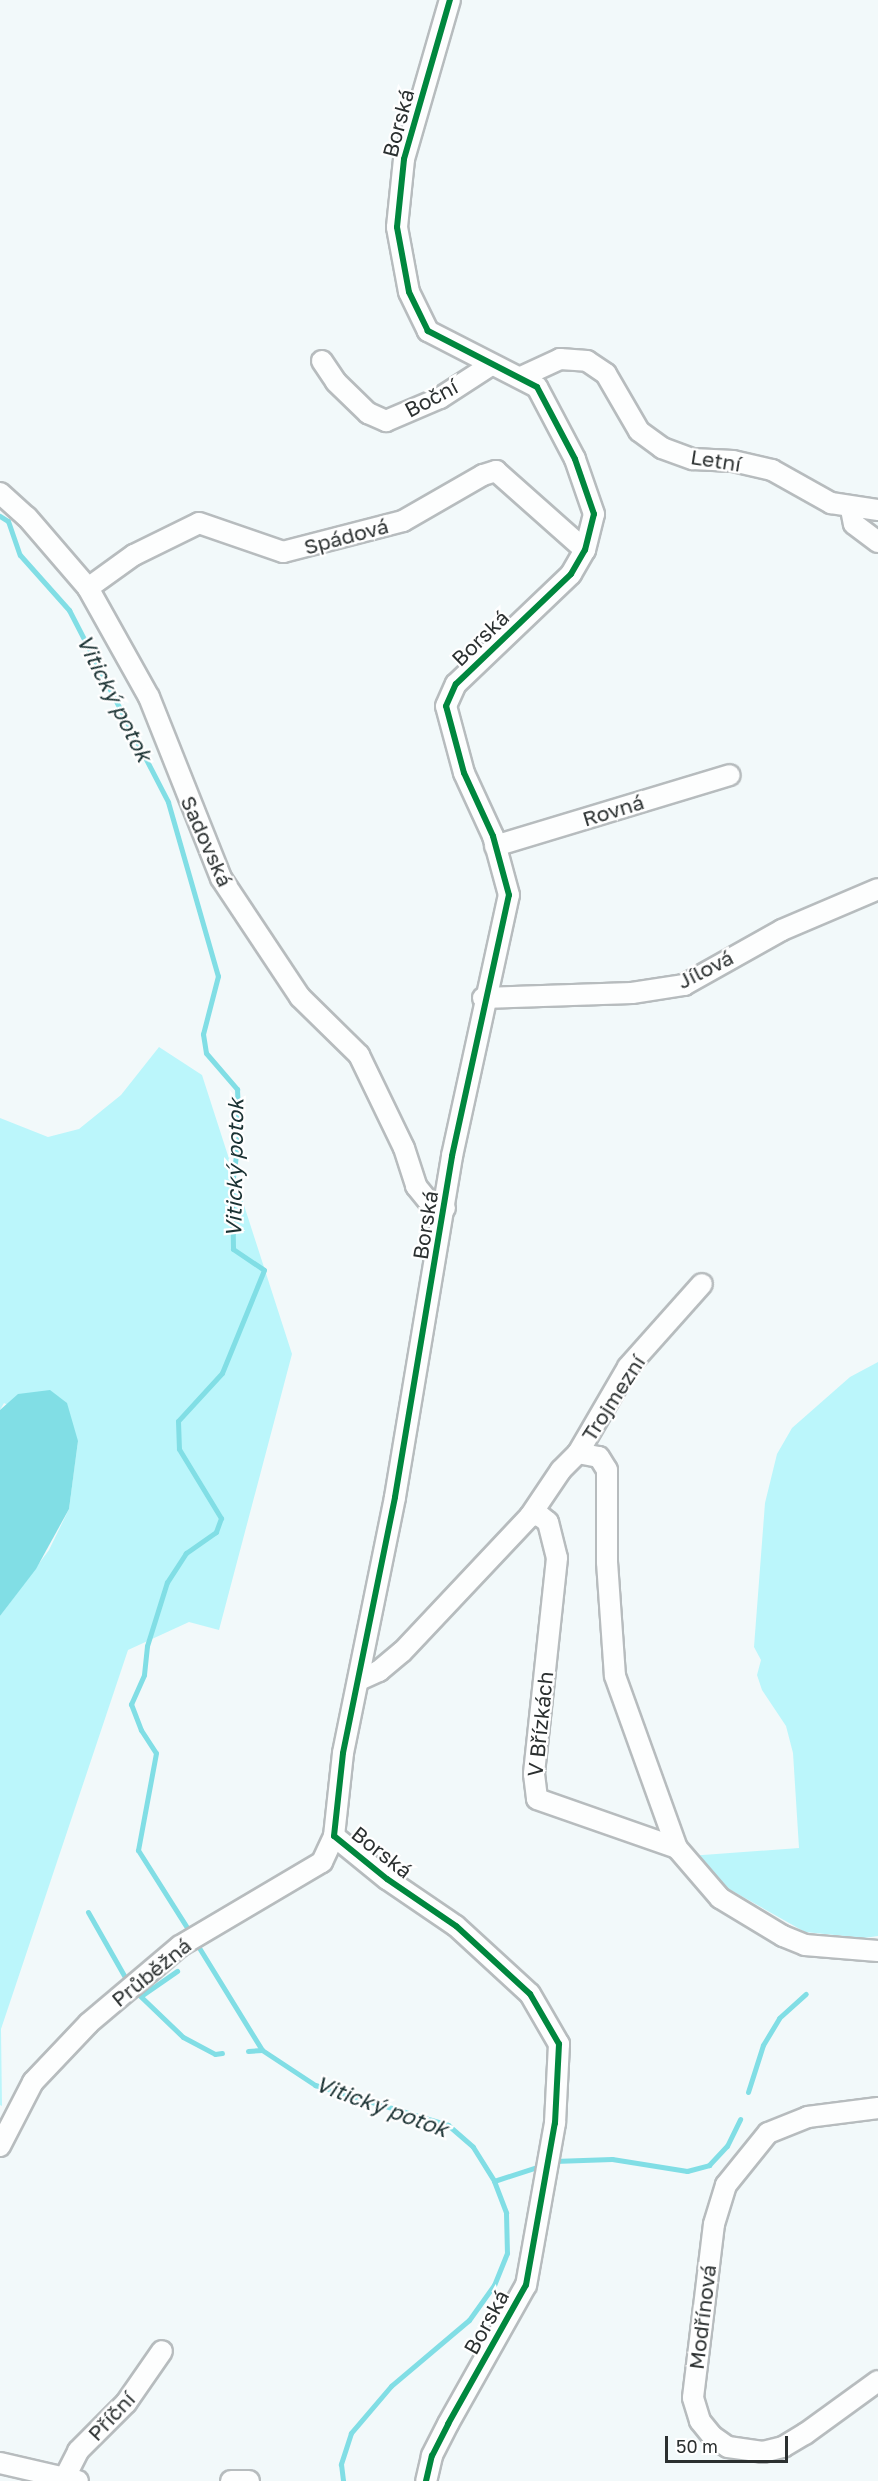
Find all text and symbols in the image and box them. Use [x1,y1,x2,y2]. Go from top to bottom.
street label: Borská [377,86,419,160]
street label: Boční [400,374,462,422]
street label: Letní [689,444,743,476]
street label: Spádová [301,513,391,559]
street label: Borská [446,605,514,671]
water label: Vitický potok [72,630,158,766]
street label: Rovná [579,789,647,831]
street label: Sadovská [176,792,238,890]
street label: Jílová [673,944,737,994]
water label: Vitický potok [220,1098,248,1238]
street label: Borská [407,1189,443,1261]
street label: Trojmezní [576,1350,650,1446]
street label: V Břízkách [522,1670,558,1778]
street label: Borská [347,1821,417,1883]
street label: Průběžná [106,1932,196,2012]
water label: Vitický potok [312,2070,452,2142]
street label: Modřínová [683,2263,721,2371]
street label: Borská [458,2285,514,2359]
street label: Příční [82,2386,140,2446]
scale bar [668,2424,791,2462]
text: 50 m [676,2435,718,2457]

